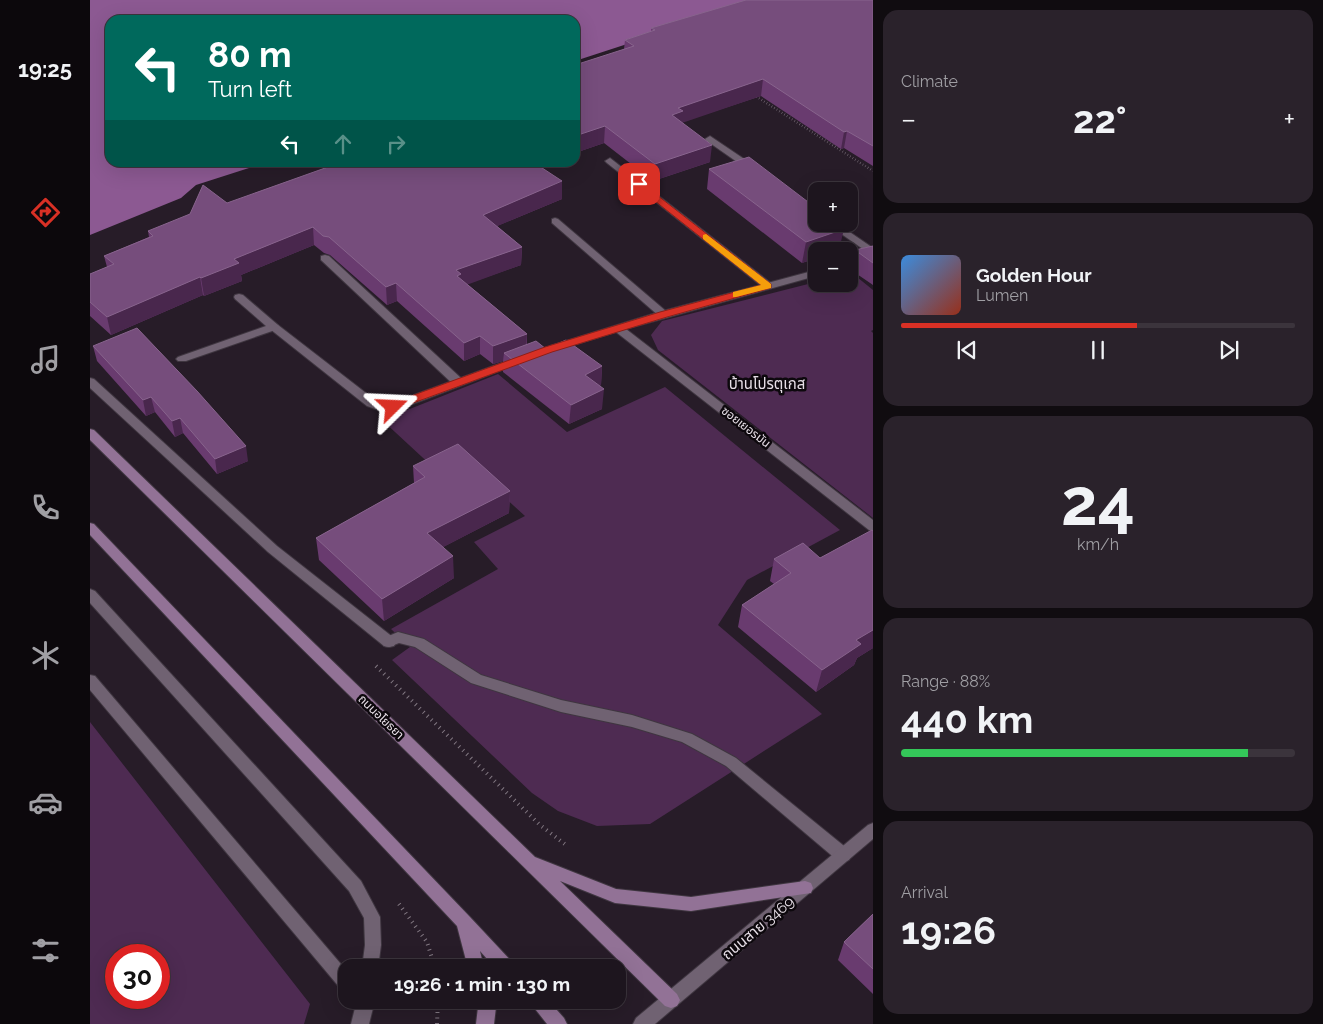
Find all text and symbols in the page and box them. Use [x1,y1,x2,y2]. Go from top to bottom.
text: 80 m [208,34,292,75]
icon: left [125,35,190,100]
text: 19:25 [18,56,72,82]
text: Climate [901,72,958,91]
text: Turn left [208,76,292,102]
text: 22° [1073,97,1126,142]
text: − [901,103,916,136]
text: + [1283,103,1295,136]
icon: left [276,130,304,158]
icon: ahead [329,130,357,158]
icon: right [382,130,410,158]
pin [618,163,660,205]
icon: arrive [625,170,653,198]
map controls [808,182,858,292]
button: + [808,182,858,232]
icon: directions [28,195,63,230]
button: − [808,242,858,292]
text: Golden Hour [976,264,1092,286]
text: Lumen [976,286,1028,305]
icon: previous [953,336,981,364]
icon: pause [1084,336,1112,364]
icon: next [1215,336,1243,364]
icon: music [28,342,63,377]
district label: บ้านโปรตุเกส [729,375,806,393]
position arrow [366,380,418,432]
street label: ซอยเยอรมัน [719,403,773,451]
text: 24 [1061,464,1135,540]
icon: phone [28,490,63,525]
text: km/h [1077,535,1119,554]
icon: climate [28,638,63,673]
text: Range · 88% [901,672,990,691]
street label: ถนนอโยธยา [355,692,407,742]
text: 440 km [901,697,1033,742]
icon: car [28,785,63,820]
text: Arrival [901,883,948,902]
street label: ถนนสาย 3469 [718,892,798,963]
text: 19:26 [901,908,996,953]
icon: filters [28,933,63,968]
speed limit sign: 30 [105,944,170,1009]
text: 19:26 · 1 min · 130 m [394,973,570,995]

